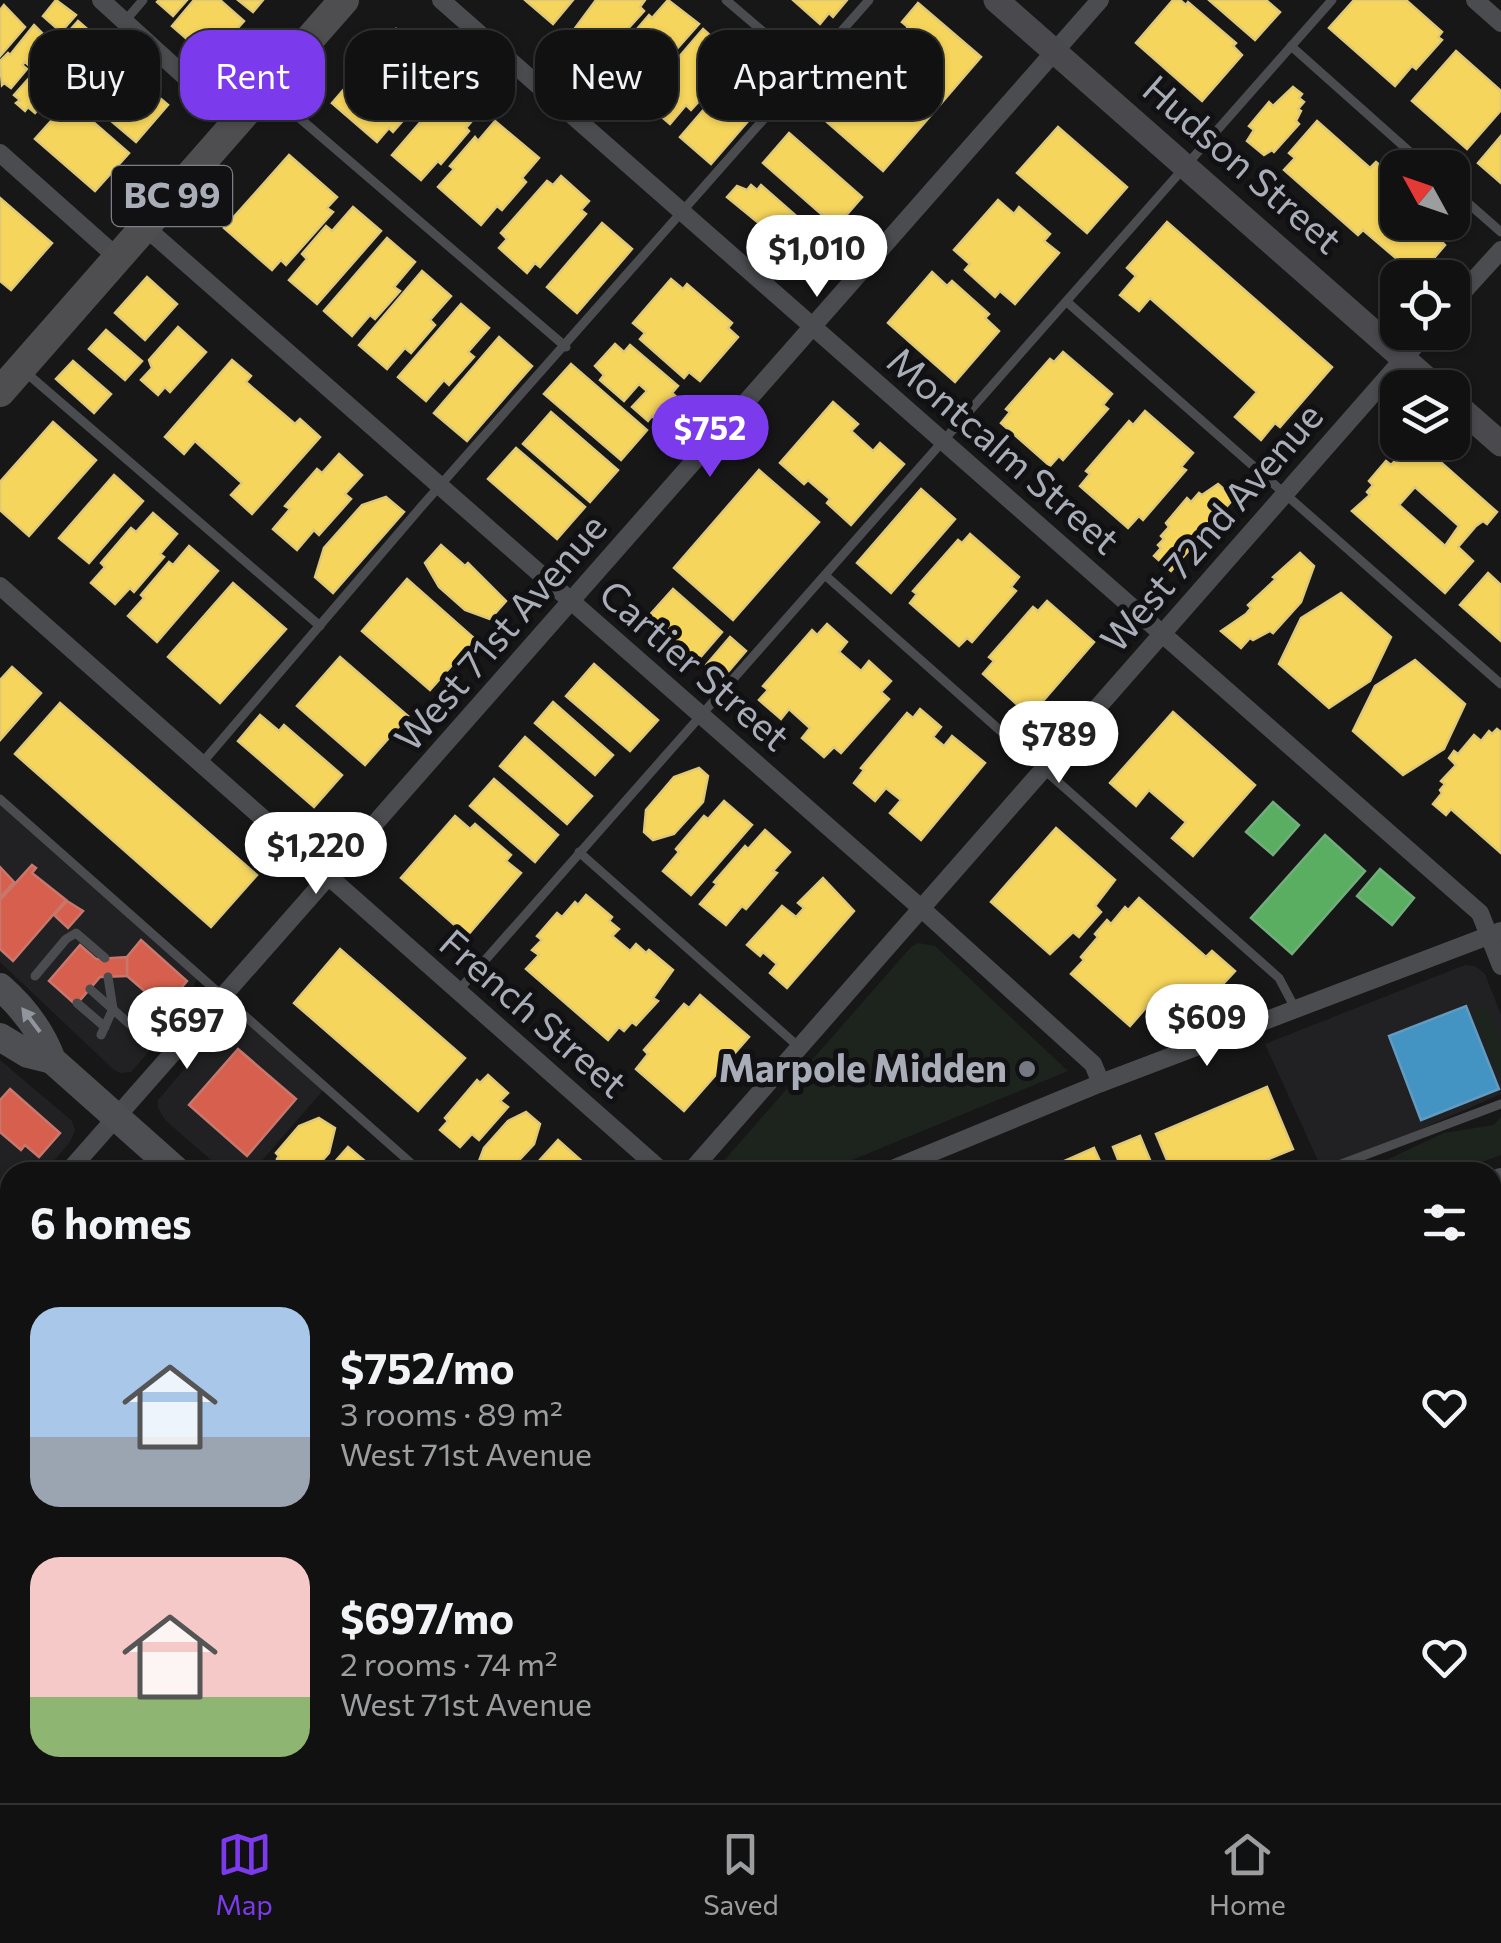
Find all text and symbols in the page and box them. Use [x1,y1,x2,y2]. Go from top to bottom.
chip: Buy [30,30,160,120]
chip: Rent [180,30,325,120]
chip: Filters [345,30,515,120]
chip: New [535,30,678,120]
chip: Apartment [698,30,943,120]
street label: Hudson Street [1135,64,1353,262]
north arrow [1380,150,1470,240]
map controls [1380,150,1470,460]
road number: BC 99 [112,166,232,226]
pin: $1,010 [736,215,898,300]
text: $1,010 [768,227,866,267]
button: locate [1380,260,1470,350]
street label: Montcalm Street [879,336,1130,563]
button: layers [1380,370,1470,460]
street label: West 72nd Avenue [1089,392,1331,661]
pin: $752 [651,395,769,480]
text: $752 [674,407,746,447]
street label: West 71st Avenue [383,503,615,760]
street label: Cartier Street [591,569,800,759]
pin: $789 [1000,701,1118,786]
text: $789 [1021,713,1097,753]
pin: $1,220 [235,812,397,897]
text: $1,220 [267,824,365,864]
street label: French Street [431,918,638,1106]
pin: $609 [1148,984,1266,1069]
pin: $697 [128,987,246,1072]
text: $609 [1167,996,1247,1036]
text: $697 [150,999,224,1039]
one-way arrow [22,1007,42,1033]
place label: Marpole Midden [719,1043,1007,1090]
marker: Marpole Midden [1016,1058,1038,1080]
icon: filters [1417,1195,1472,1250]
text: 6 homes [30,1196,192,1248]
text: $752/mo [340,1341,515,1393]
icon: home [110,1347,230,1467]
icon: heart [1417,1380,1472,1435]
text: 3 rooms · 89 m² [340,1393,563,1433]
text: West 71st Avenue [340,1433,592,1473]
text: $697/mo [340,1591,514,1643]
icon: home [110,1597,230,1717]
icon: heart [1417,1630,1472,1685]
text: 2 rooms · 74 m² [340,1643,558,1683]
text: West 71st Avenue [340,1683,592,1723]
tab: Map [215,1827,273,1921]
tab: Saved [703,1827,779,1921]
tab: Home [1209,1827,1286,1921]

